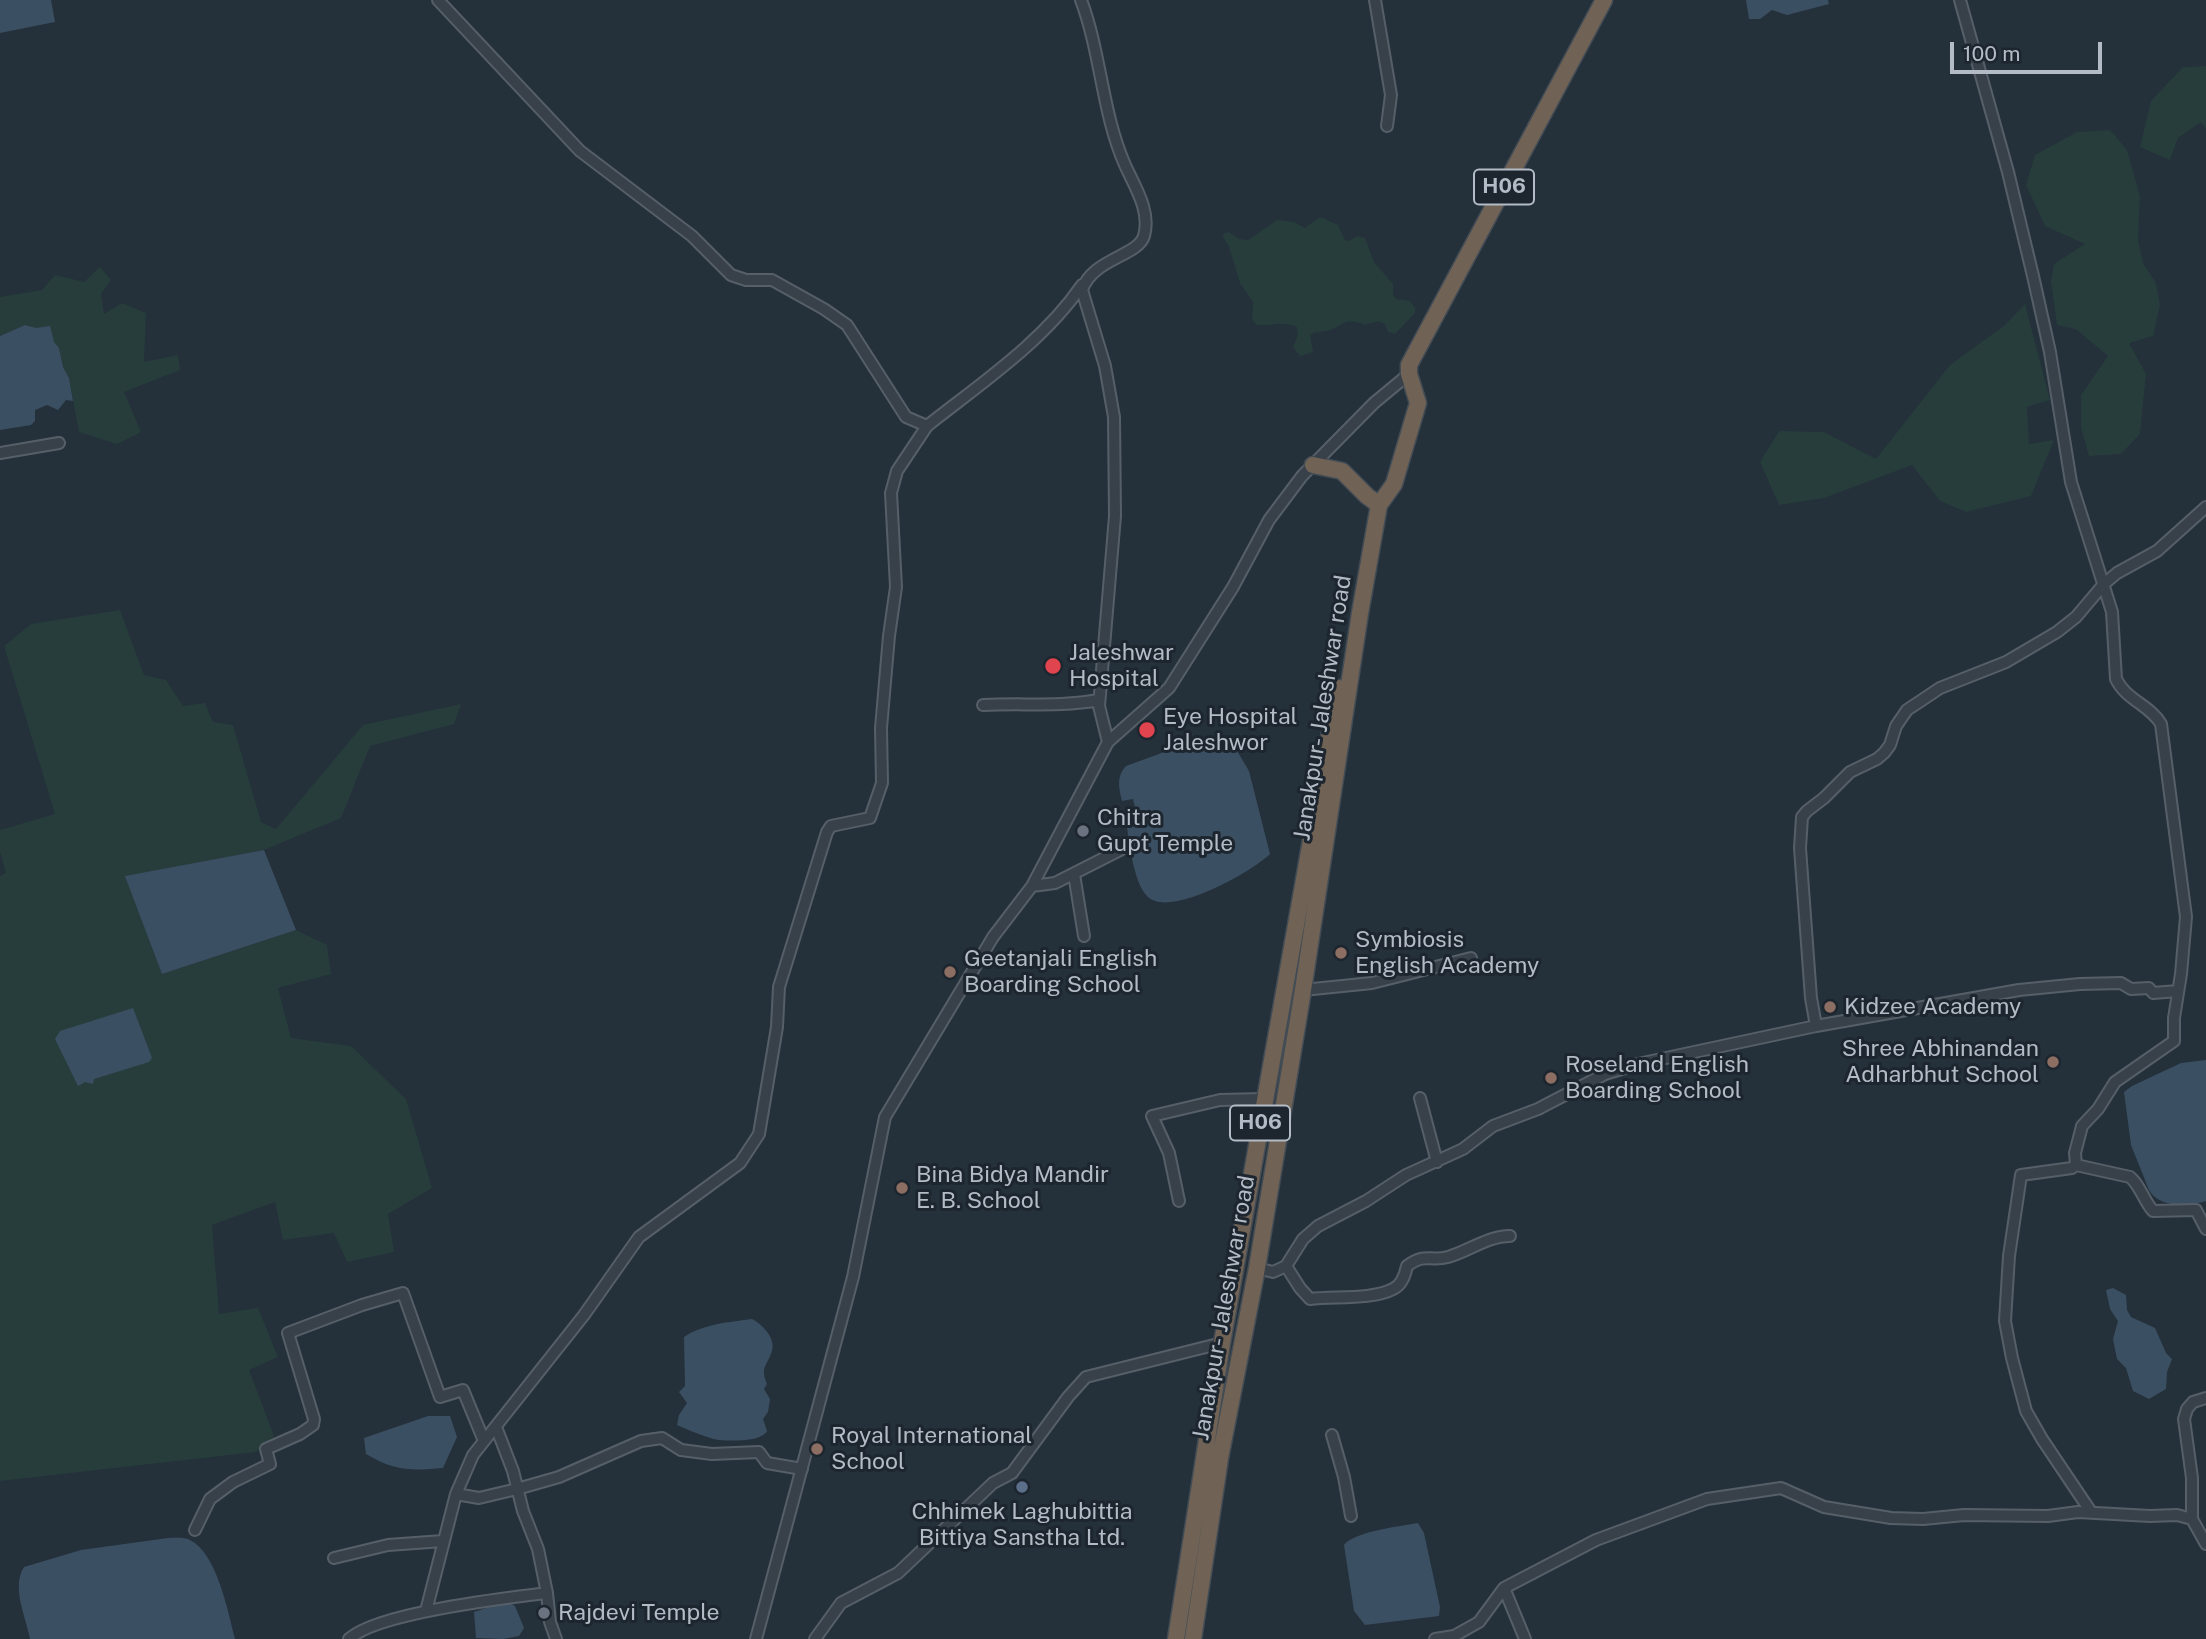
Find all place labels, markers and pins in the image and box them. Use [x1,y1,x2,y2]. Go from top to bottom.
place label: Jaleshwar Hospital [1069,639,1174,693]
marker: Jaleshwar Hospital [1043,656,1063,676]
place label: Eye Hospital Jaleshwor [1163,703,1298,757]
marker: Eye Hospital Jaleshwor [1137,720,1157,740]
place label: Chitra Gupt Temple [1097,804,1233,858]
marker: Chitra Gupt Temple [1075,823,1091,839]
place label: Symbiosis English Academy [1355,926,1539,980]
place label: Geetanjali English Boarding School [964,945,1157,999]
marker: Symbiosis English Academy [1333,945,1349,961]
marker: Geetanjali English Boarding School [942,964,958,980]
place label: Kidzee Academy [1844,993,2021,1021]
marker: Kidzee Academy [1822,999,1838,1015]
place label: Shree Abhinandan Adharbhut School [1842,1035,2039,1089]
place label: Roseland English Boarding School [1565,1051,1749,1105]
marker: Shree Abhinandan Adharbhut School [2045,1054,2061,1070]
marker: Roseland English Boarding School [1543,1070,1559,1086]
place label: Bina Bidya Mandir E. B. School [916,1161,1109,1215]
marker: Bina Bidya Mandir E. B. School [894,1180,910,1196]
place label: Royal International School [831,1422,1032,1476]
marker: Royal International School [809,1441,825,1457]
marker: Chhimek Laghubittia Bittiya Sanstha Ltd. [1014,1479,1030,1495]
place label: Chhimek Laghubittia Bittiya Sanstha Ltd. [912,1498,1132,1552]
place label: Rajdevi Temple [558,1599,720,1627]
marker: Rajdevi Temple [536,1605,552,1621]

